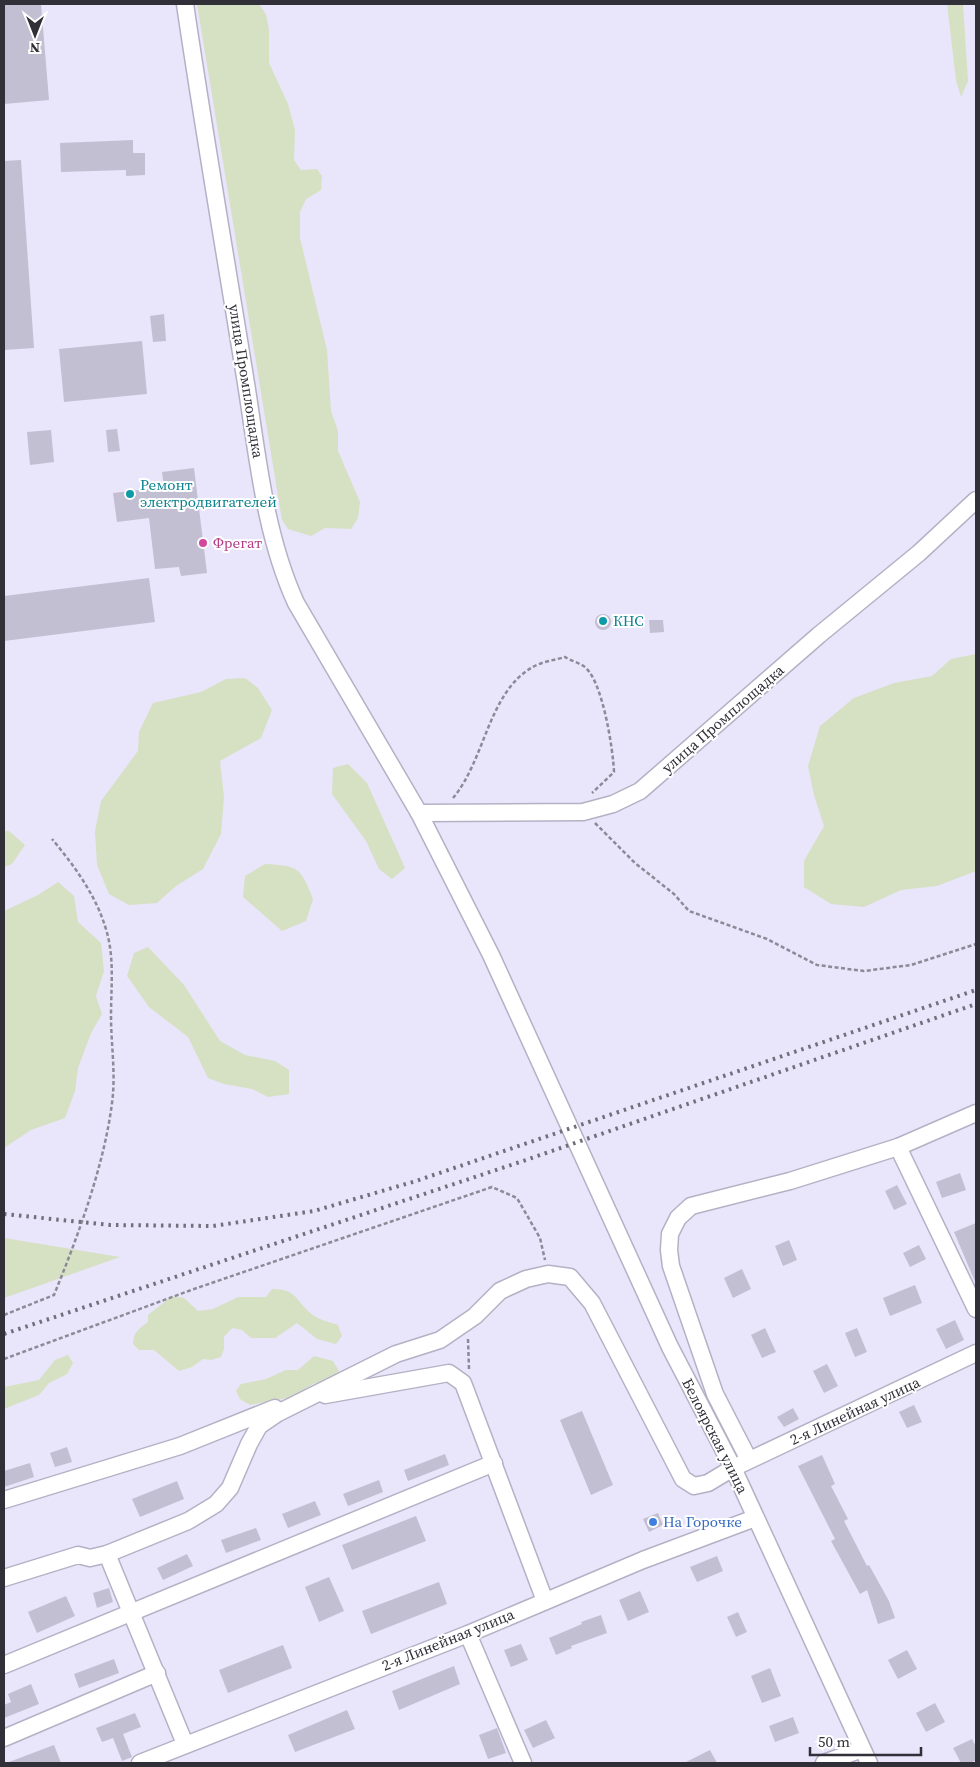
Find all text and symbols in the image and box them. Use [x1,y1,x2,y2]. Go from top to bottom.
north arrow [10,10,60,60]
text: N [30,38,40,58]
street label: улица Промплощадка [224,302,269,460]
place label: Ремонт электродвигателей [140,474,277,512]
marker: Ремонт электродвигателей [124,488,136,500]
place label: Фрегат [213,532,262,553]
marker: Фрегат [197,537,209,549]
place label: КНС [613,610,644,631]
marker: КНС [597,615,609,627]
street label: улица Промплощадка [657,659,789,778]
street label: 2-я Линейная улица [786,1371,924,1450]
street label: Белоярская улица [677,1375,754,1497]
place label: На Горочке [663,1511,742,1532]
marker: На Горочке [647,1516,659,1528]
street label: 2-я Линейная улица [378,1603,518,1676]
scale bar [810,1724,921,1756]
text: 50 m [818,1731,850,1752]

